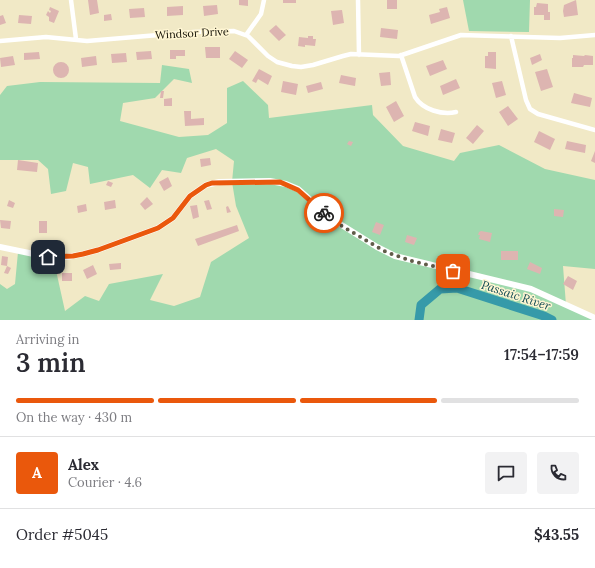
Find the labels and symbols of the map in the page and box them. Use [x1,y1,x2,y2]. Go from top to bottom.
street label: Windsor Drive [155,24,229,42]
courier [304,193,344,233]
pin [31,240,65,274]
pin [436,254,470,288]
water label: Passaic River [479,277,553,313]

